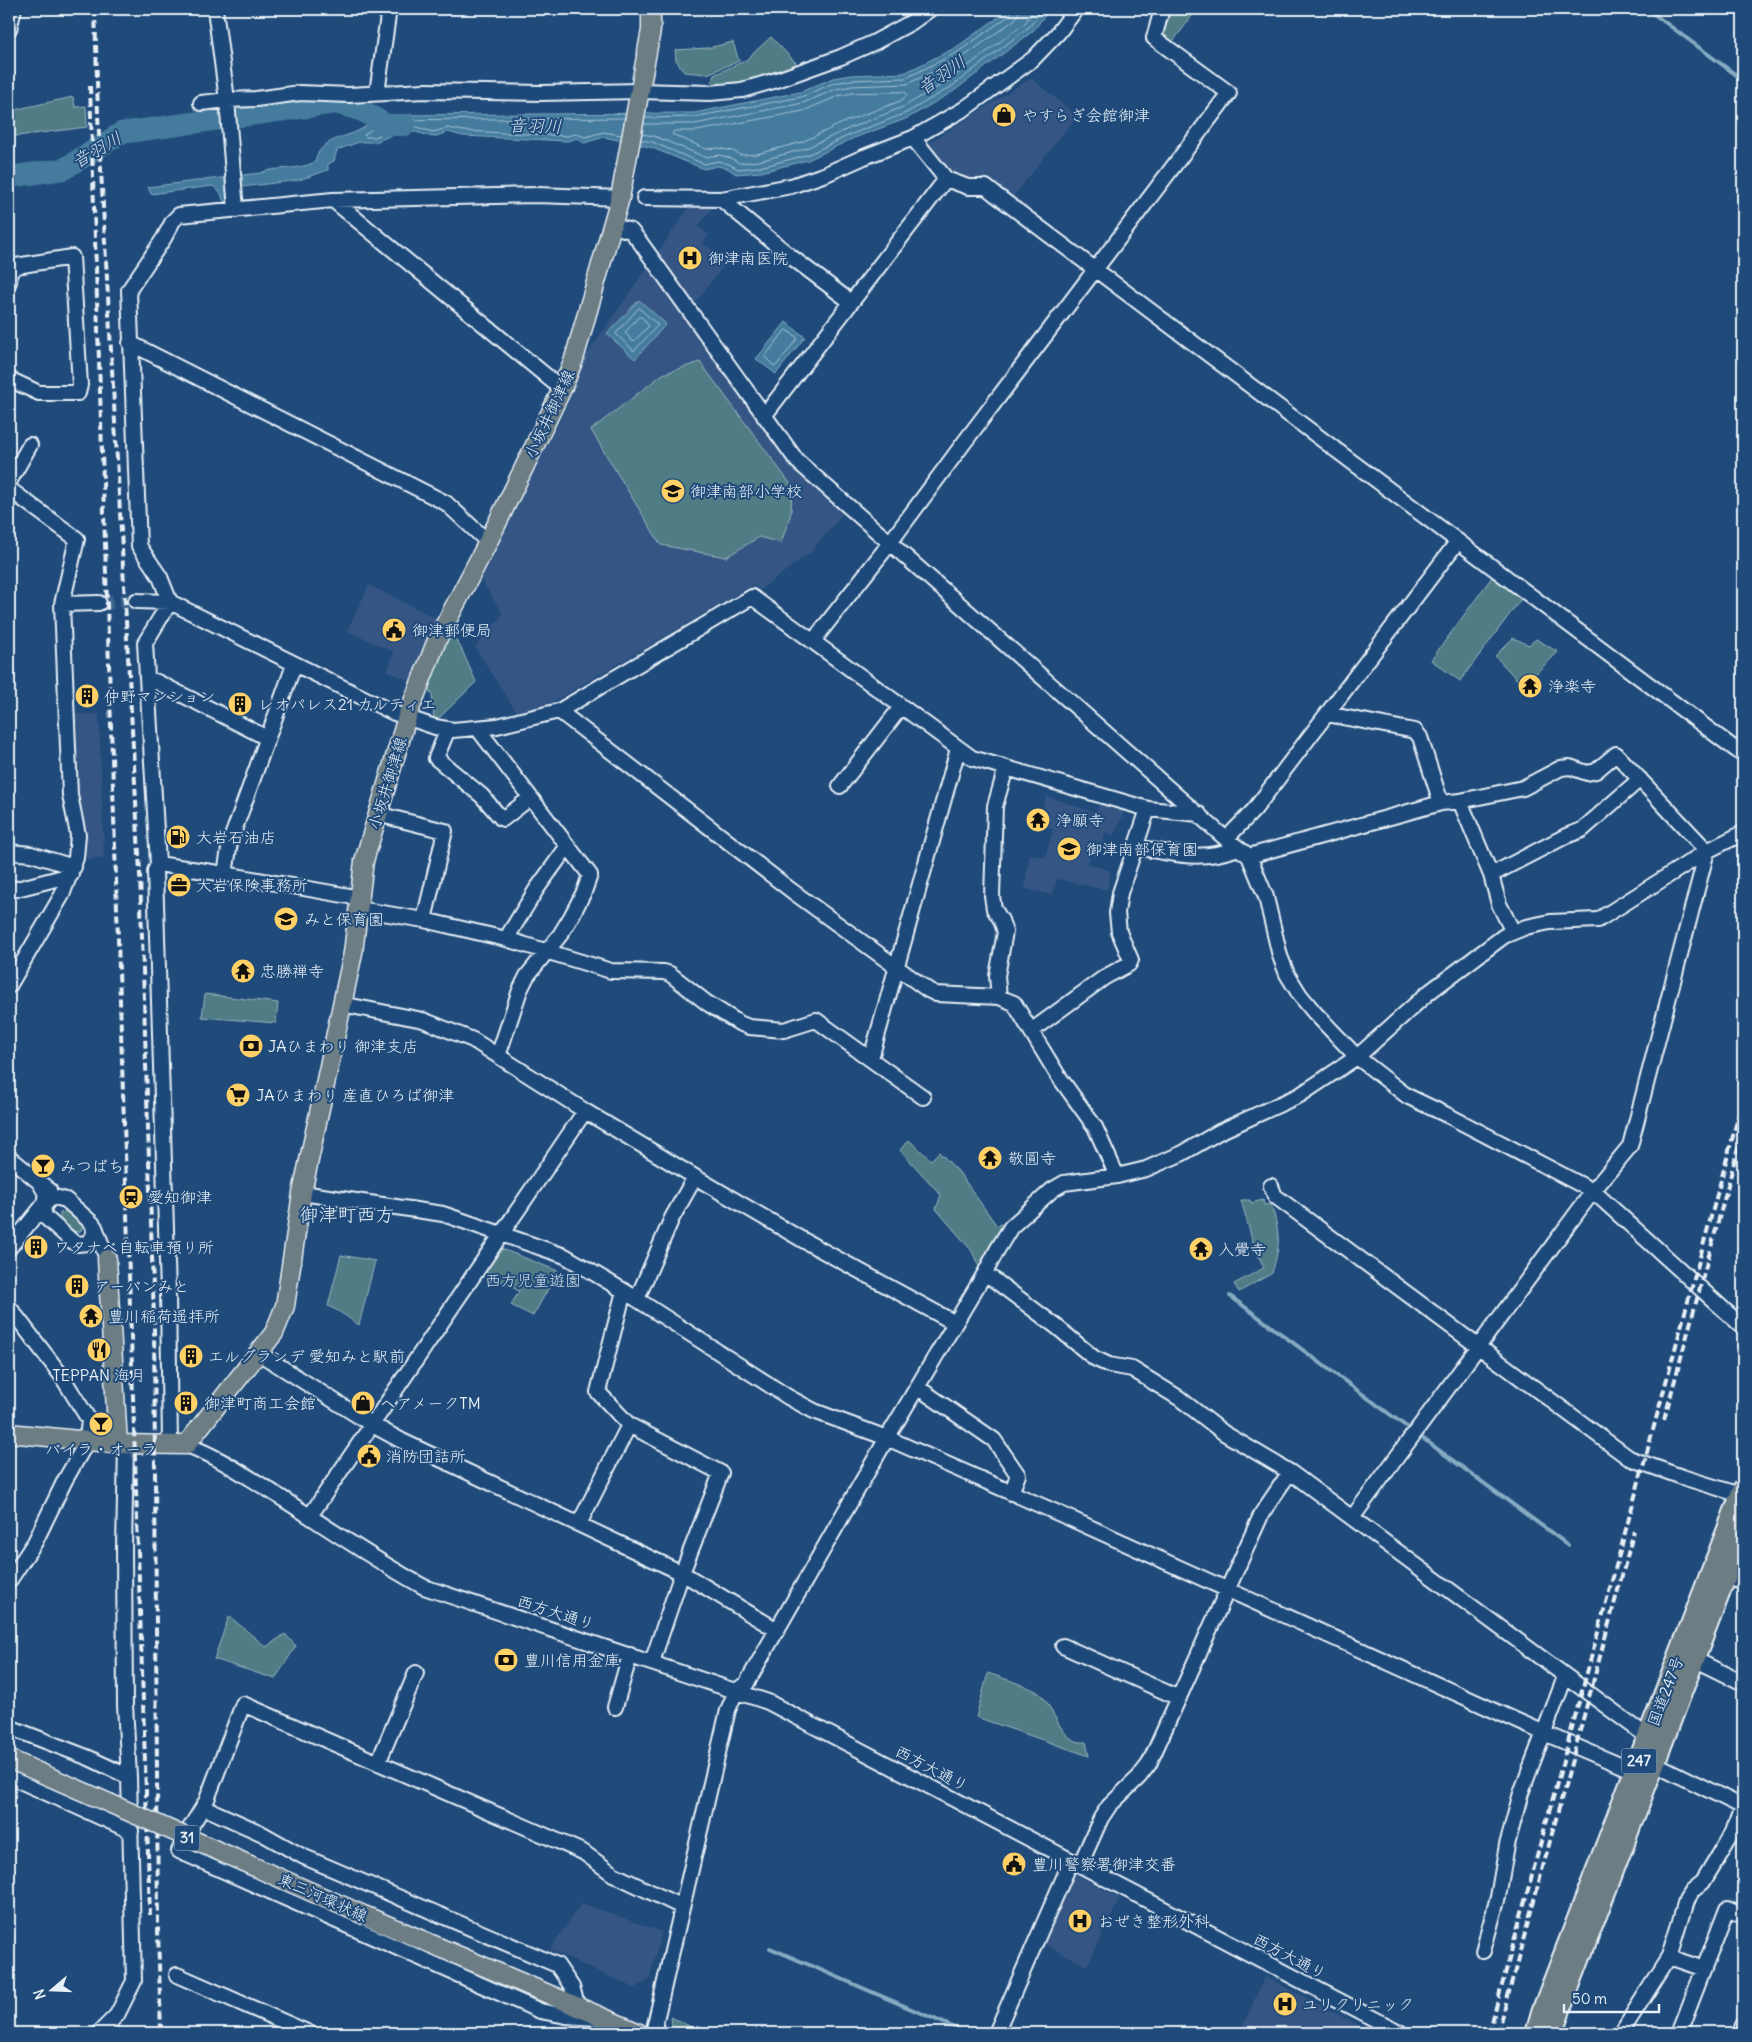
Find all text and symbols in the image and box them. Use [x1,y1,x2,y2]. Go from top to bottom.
water label: 音羽川 [913,50,970,99]
shop icon: やすらぎ会館御津 [991,102,1017,128]
place label: やすらぎ会館御津 [1022,105,1150,125]
water label: 音羽川 [508,114,562,137]
water label: 音羽川 [68,126,126,173]
hospital icon: 御津南医院 [677,245,703,271]
place label: 御津南医院 [708,248,788,268]
street label: 小坂井御津線 [520,366,578,462]
school or university icon: 御津南部小学校 [660,478,686,504]
place label: 御津南部小学校 [690,481,802,501]
public building icon: 御津郵便局 [381,617,407,643]
place label: 御津郵便局 [412,620,492,640]
temple icon: 浄楽寺 [1517,673,1543,699]
place label: 浄楽寺 [1548,676,1596,696]
building icon: 仲野マンション [74,683,100,709]
place label: 仲野マンション [104,686,215,706]
building icon: レオパレス21 カルティエ [227,691,253,717]
place label: レオパレス21 カルティエ [258,694,436,714]
street label: 小坂井御津線 [363,734,411,832]
temple icon: 浄願寺 [1025,807,1051,833]
place label: 浄願寺 [1056,810,1104,830]
fuel station icon: 大岩石油店 [165,824,191,850]
place label: 大岩石油店 [196,827,276,847]
school or university icon: 御津南部保育園 [1056,836,1082,862]
place label: 御津南部保育園 [1086,839,1198,859]
office icon: 大岩保険事務所 [166,872,192,898]
place label: 大岩保険事務所 [196,875,308,895]
school or university icon: みと保育園 [273,906,299,932]
place label: みと保育園 [304,909,384,929]
temple icon: 忠勝禅寺 [230,958,256,984]
place label: 忠勝禅寺 [260,961,324,981]
bank icon: JAひまわり 御津支店 [238,1033,264,1059]
place label: JAひまわり 御津支店 [268,1036,418,1056]
supermarket icon: JAひまわり 産直ひろば御津 [225,1082,251,1108]
place label: JAひまわり 産直ひろば御津 [256,1085,454,1105]
temple icon: 敬圓寺 [977,1145,1003,1171]
place label: 敬圓寺 [1008,1148,1056,1168]
bar icon: みつばち [30,1153,56,1179]
place label: みつばち [60,1156,124,1176]
station icon: 愛知御津 [118,1184,144,1210]
place label: 愛知御津 [148,1187,212,1207]
district label: 御津町西方 [299,1202,395,1226]
building icon: ワタナベ自転車預り所 [23,1234,49,1260]
temple icon: 入覺寺 [1188,1236,1214,1262]
place label: ワタナベ自転車預り所 [54,1237,214,1257]
place label: 入覺寺 [1218,1239,1266,1259]
park label: 西方児童遊園 [485,1270,581,1290]
building icon: アーバンみと [64,1273,90,1299]
place label: アーバンみと [94,1276,189,1296]
temple icon: 豊川稲荷遥拝所 [78,1303,104,1329]
place label: 豊川稲荷遥拝所 [108,1306,220,1326]
restaurant icon: TEPPAN 海月 [86,1337,112,1363]
building icon: エルグランデ 愛知みと駅前 [178,1343,204,1369]
place label: エルグランデ 愛知みと駅前 [208,1346,405,1366]
place label: TEPPAN 海月 [52,1365,146,1385]
building icon: 御津町商工会館 [173,1390,199,1416]
shop icon: ヘアメークTM [350,1390,376,1416]
place label: 御津町商工会館 [204,1393,316,1413]
place label: ヘアメークTM [380,1393,481,1413]
bar icon: バイラ・オーラ [88,1411,114,1437]
place label: バイラ・オーラ [45,1439,157,1459]
public building icon: 消防団詰所 [356,1443,382,1469]
place label: 消防団詰所 [386,1446,466,1466]
street label: 西方大通り [515,1590,597,1634]
bank icon: 豊川信用金庫 [493,1647,519,1673]
place label: 豊川信用金庫 [524,1650,620,1670]
street label: 国道247号 [1643,1653,1687,1729]
street label: 西方大通り [892,1740,972,1796]
road number: 247 [1622,1748,1656,1774]
road number: 31 [174,1826,200,1850]
public building icon: 豊川警察署御津交番 [1001,1851,1027,1877]
place label: 豊川警察署御津交番 [1032,1854,1176,1874]
street label: 東三河環状線 [275,1868,371,1926]
hospital icon: おぜき整形外科 [1067,1908,1093,1934]
place label: おぜき整形外科 [1098,1911,1210,1931]
street label: 西方大通り [1250,1928,1330,1984]
north arrow [28,1964,78,2014]
scale bar [1564,1982,1660,2014]
text: N [30,1987,50,2002]
text: 50 m [1572,1989,1607,2008]
hospital icon: ユリクリニック [1272,1991,1298,2017]
place label: ユリクリニック [1302,1994,1414,2014]

